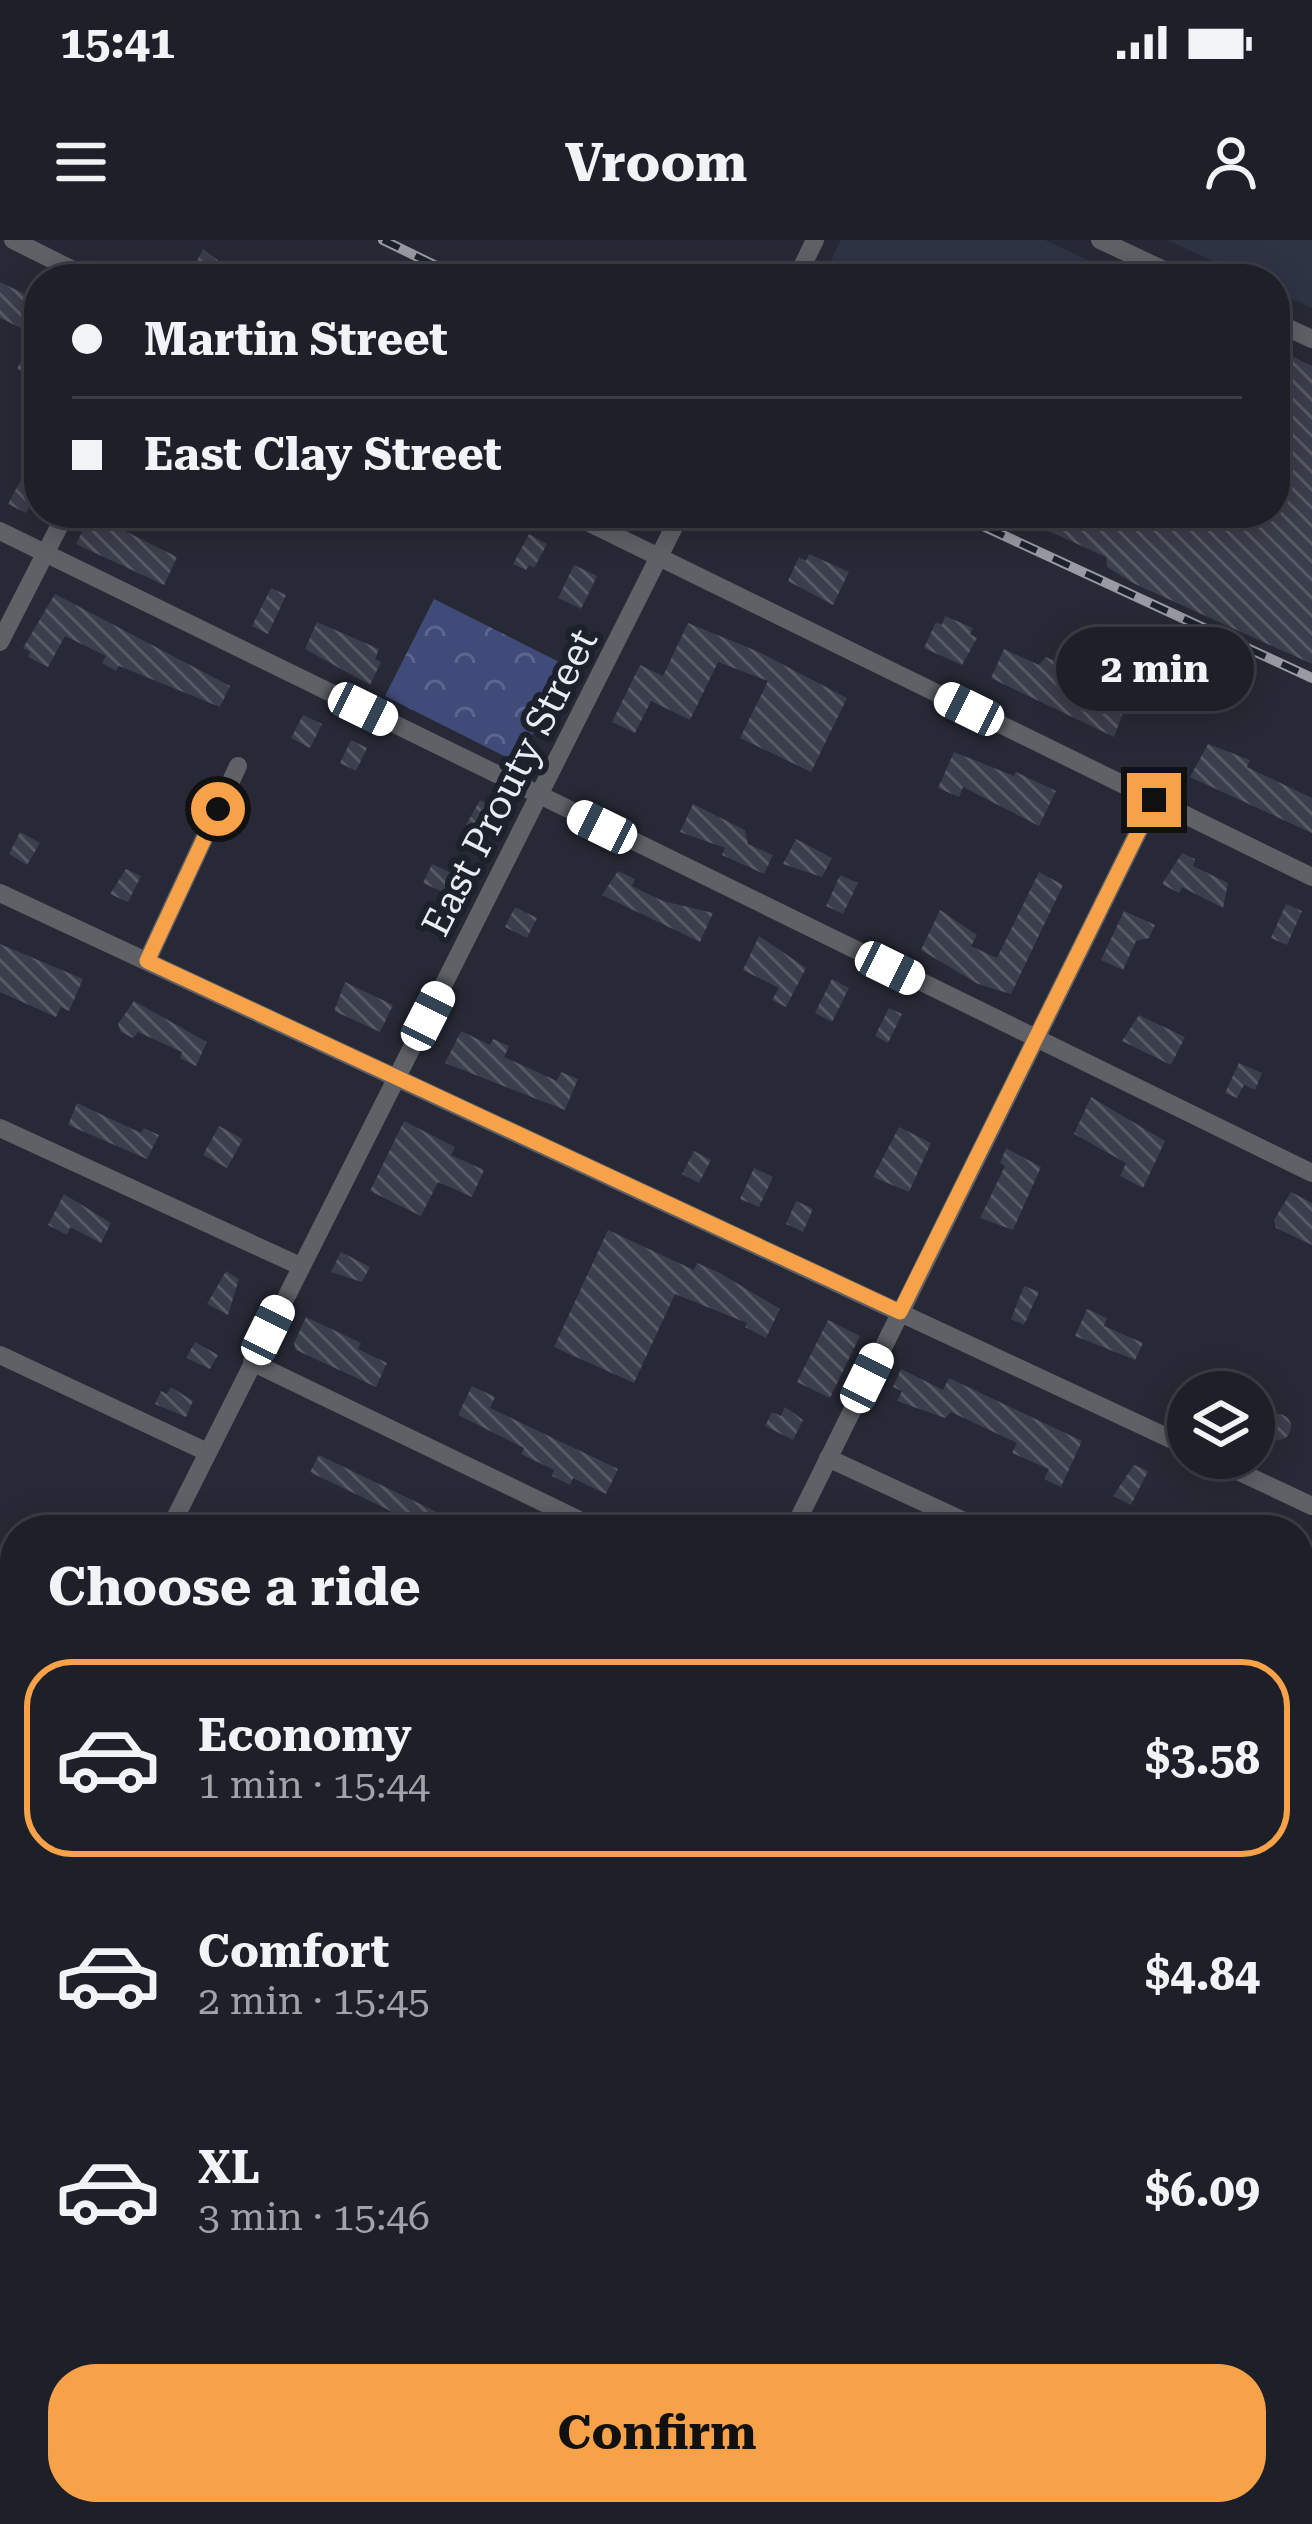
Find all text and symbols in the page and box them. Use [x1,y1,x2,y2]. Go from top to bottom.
text: 15:41 [60,16,175,69]
icon: menu [48,129,114,195]
icon: person [1198,129,1264,195]
text: Vroom [565,131,747,194]
text: Martin Street [144,313,448,366]
text: East Clay Street [144,428,502,481]
street label: East Prouty Street [413,621,607,944]
callout: 2 min [1055,626,1253,710]
text: 2 min [1101,646,1209,692]
car [323,677,403,741]
car [929,677,1009,741]
route end [1127,773,1181,827]
route start [191,782,245,836]
car [562,795,642,859]
car [850,936,930,1000]
car [396,976,460,1056]
car [236,1290,300,1370]
car [835,1338,899,1418]
map controls [1167,1371,1275,1479]
button: layers [1167,1371,1275,1479]
text: Choose a ride [48,1555,421,1618]
icon: car [54,1704,162,1812]
text: Economy [198,1709,412,1762]
text: $3.58 [1145,1732,1260,1785]
text: 1 min · 15:44 [198,1762,430,1808]
icon: car [54,1920,162,2028]
text: Comfort [198,1925,389,1978]
text: $4.84 [1145,1948,1260,2001]
text: 2 min · 15:45 [198,1978,430,2024]
icon: car [54,2136,162,2244]
text: XL [198,2141,260,2194]
text: $6.09 [1145,2164,1260,2217]
text: 3 min · 15:46 [198,2194,430,2240]
button: Confirm [48,2364,1266,2502]

